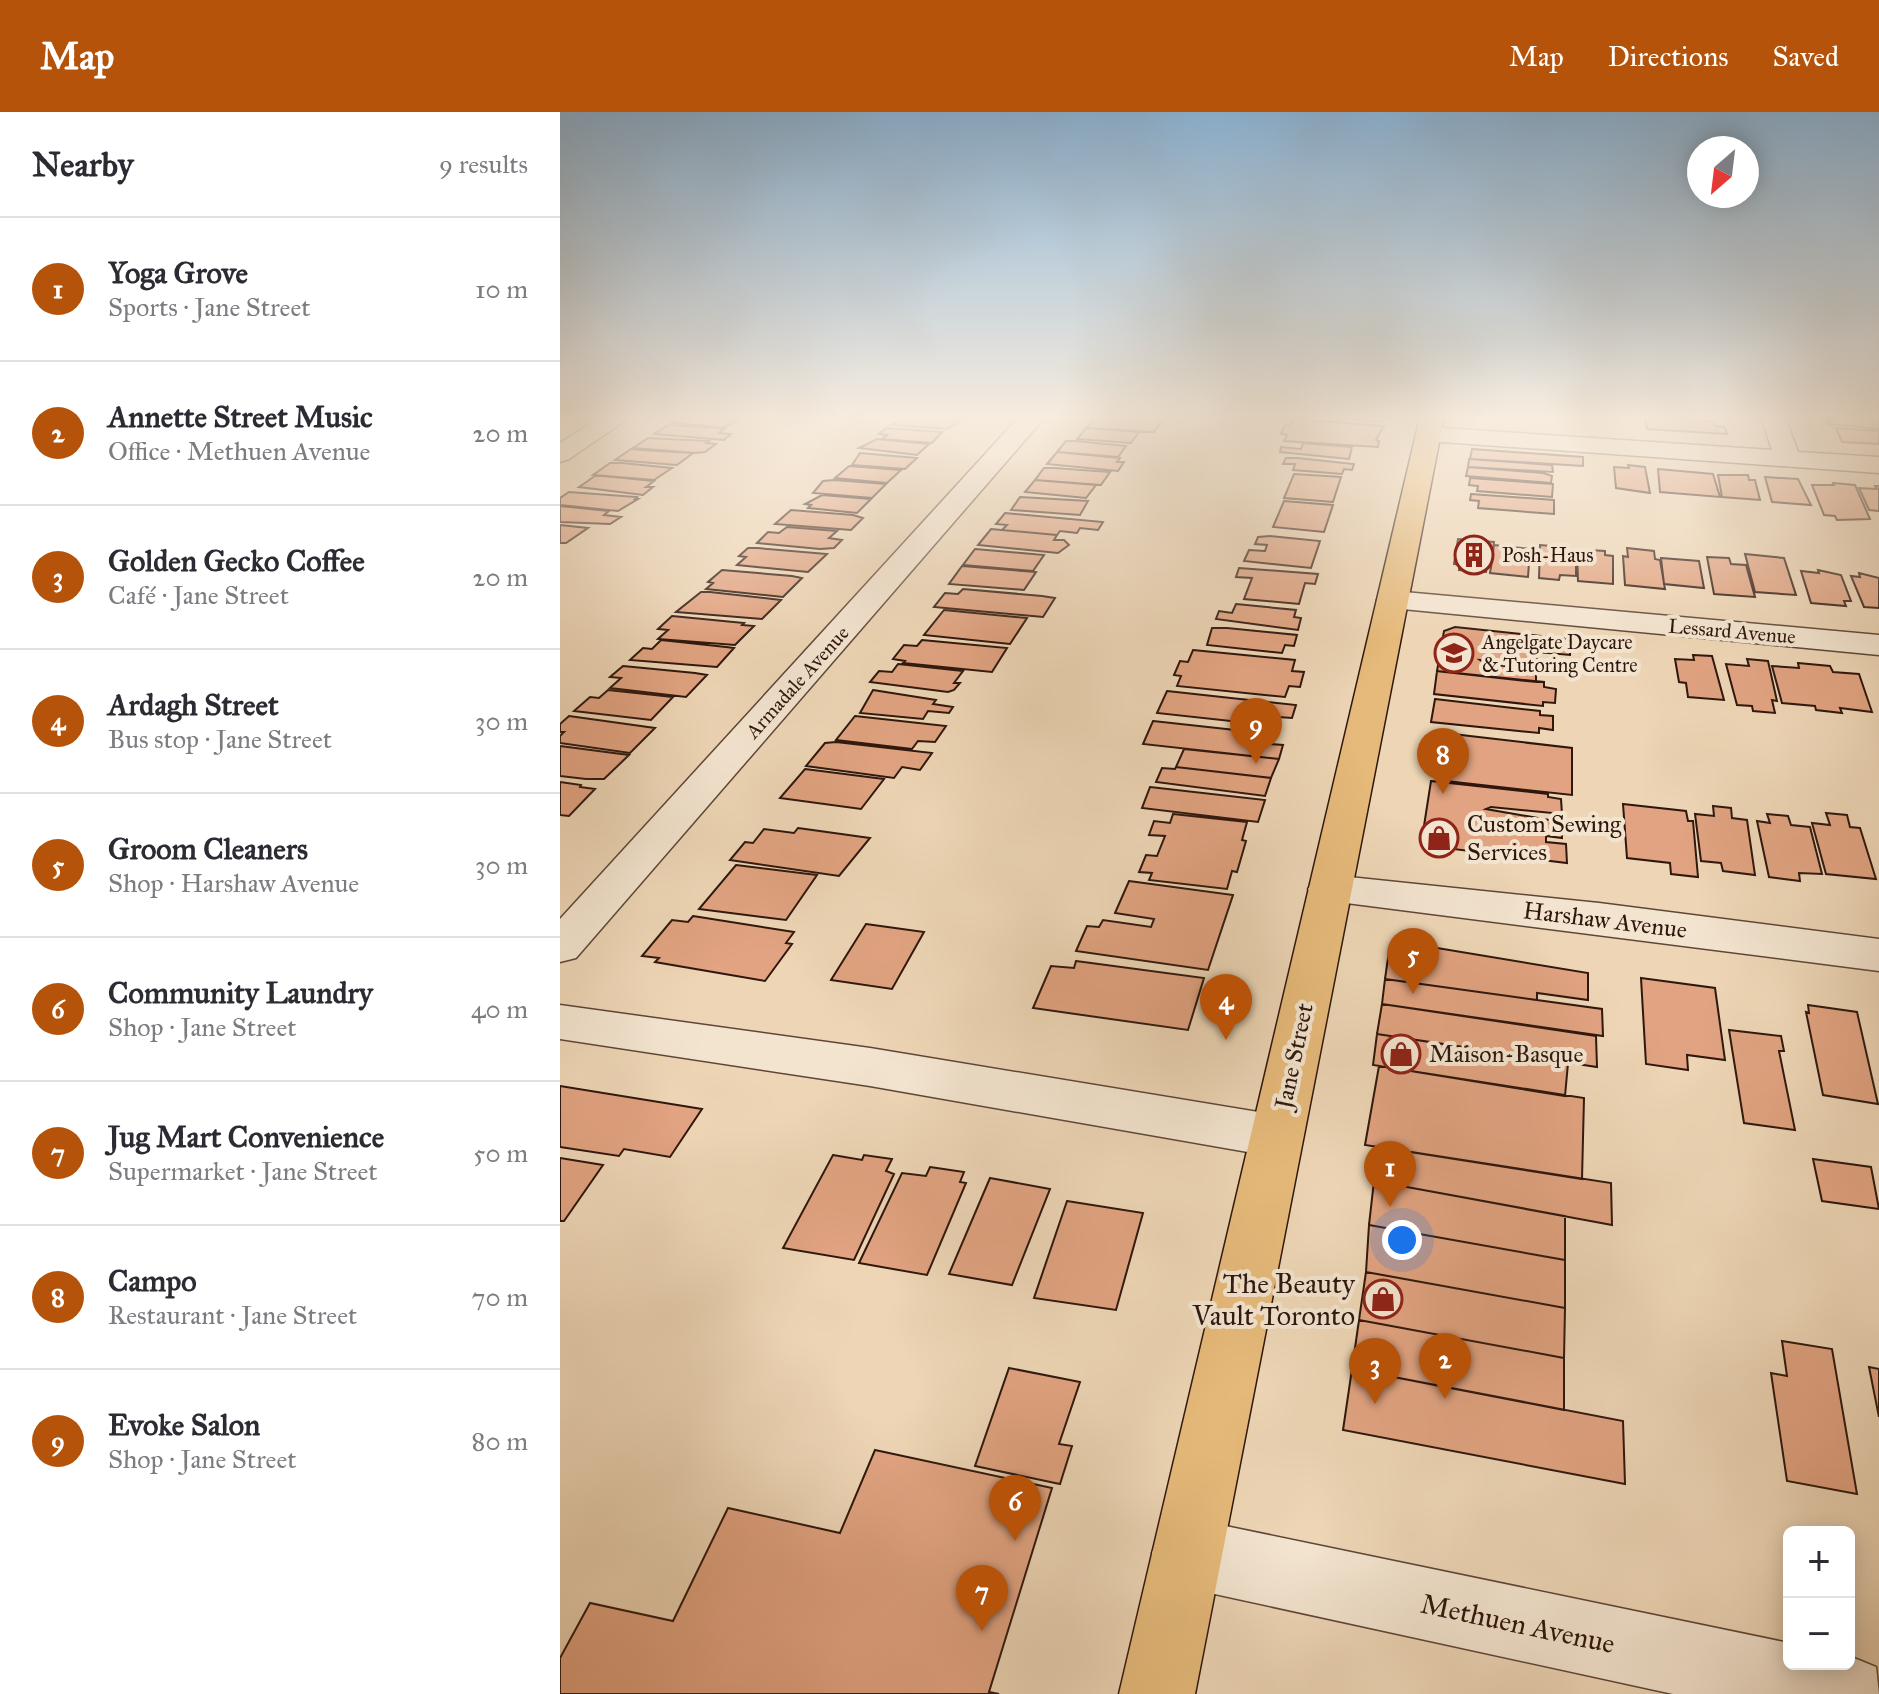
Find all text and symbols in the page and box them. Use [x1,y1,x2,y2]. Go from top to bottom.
text: Map [40,33,114,79]
text: Map [1509,39,1564,74]
text: Directions [1608,39,1729,74]
text: Saved [1773,39,1839,74]
north arrow [1687,136,1759,208]
text: Nearby [32,144,134,185]
text: 9 results [439,148,528,180]
text: Yoga Grove [108,255,248,291]
text: 1 [53,273,63,305]
text: 10 m [475,273,528,305]
text: Sports · Jane Street [108,291,310,323]
text: Annette Street Music [108,399,373,435]
text: 2 [52,417,64,449]
text: 20 m [473,417,528,449]
text: Office · Methuen Avenue [108,435,370,467]
building icon: Posh-Haus [1453,534,1495,576]
text: Golden Gecko Coffee [108,543,365,579]
place label: Posh-Haus [1502,543,1594,567]
text: 3 [53,561,63,593]
text: 20 m [473,561,528,593]
text: Café · Jane Street [108,579,289,611]
street label: Lessard Avenue [1667,613,1797,649]
street label: Armadale Avenue [740,621,854,744]
place label: Angelgate Daycare & Tutoring Centre [1481,630,1637,678]
school or university icon: Angelgate Daycare & Tutoring Centre [1433,632,1475,674]
text: Ardagh Street [108,687,279,723]
pin: 9 [1230,698,1282,764]
text: 4 [51,705,65,737]
text: 30 m [475,705,528,737]
text: Bus stop · Jane Street [108,723,332,755]
pin: 8 [1417,728,1469,794]
place label: Custom Sewing Services [1467,809,1622,867]
shop icon: Custom Sewing Services [1418,817,1460,859]
text: Groom Cleaners [108,831,308,867]
text: 5 [52,849,64,881]
text: 30 m [475,849,528,881]
text: Shop · Harshaw Avenue [108,867,359,899]
street label: Harshaw Avenue [1521,895,1689,945]
pin: 5 [1387,928,1439,994]
pin: 4 [1200,974,1252,1040]
text: Community Laundry [108,975,373,1011]
text: 6 [51,993,65,1025]
text: 40 m [471,993,528,1025]
street label: Jane Street [1268,1000,1320,1114]
text: Shop · Jane Street [108,1011,296,1043]
shop icon: Maison-Basque [1380,1033,1422,1075]
place label: Maison-Basque [1429,1039,1583,1069]
text: Jug Mart Convenience [108,1119,384,1155]
text: 7 [51,1137,65,1169]
text: 50 m [473,1137,528,1169]
pin: 1 [1364,1141,1416,1207]
text: Supermarket · Jane Street [108,1155,378,1187]
your location [1382,1220,1422,1260]
text: Campo [108,1263,197,1299]
place label: The Beauty Vault Toronto [1192,1266,1356,1333]
shop icon: The Beauty Vault Toronto [1362,1278,1404,1320]
text: 8 [51,1281,65,1313]
text: 70 m [472,1281,528,1313]
text: Restaurant · Jane Street [108,1299,357,1331]
pin: 2 [1419,1333,1471,1399]
pin: 3 [1349,1338,1401,1404]
text: Evoke Salon [108,1407,260,1443]
text: 9 [51,1425,65,1457]
text: 80 m [472,1425,528,1457]
text: Shop · Jane Street [108,1443,296,1475]
pin: 6 [989,1475,1041,1541]
map controls [1783,1526,1855,1670]
button: + [1783,1526,1855,1598]
pin: 7 [956,1565,1008,1631]
street label: Methuen Avenue [1418,1586,1618,1661]
button: − [1783,1598,1855,1670]

